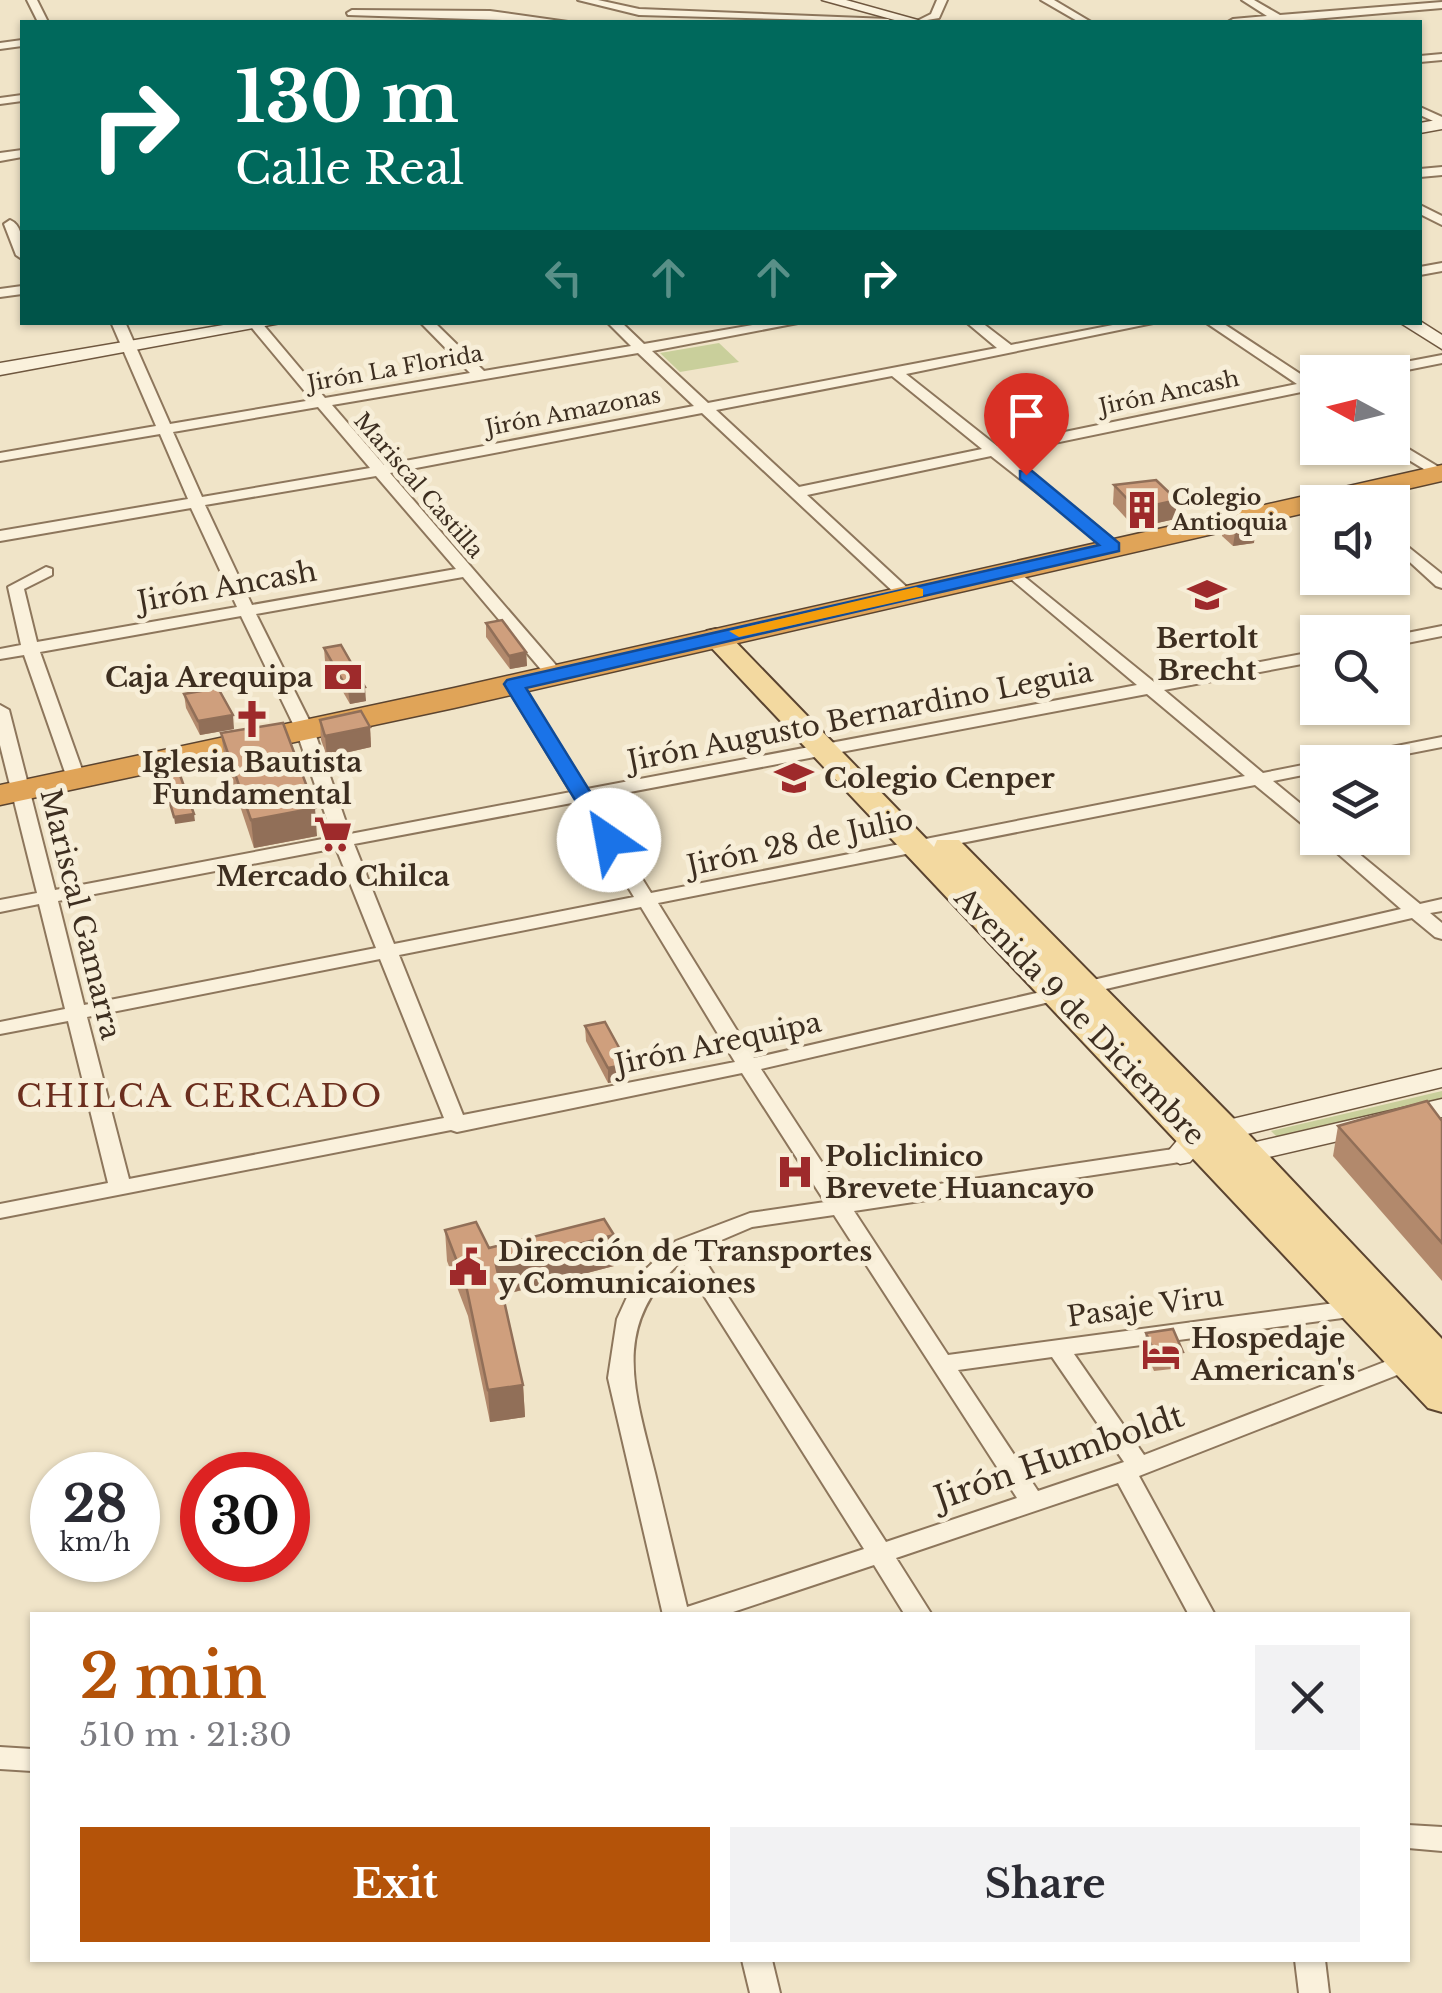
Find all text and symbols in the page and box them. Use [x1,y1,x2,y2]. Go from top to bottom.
text: 130 m [235,54,459,141]
icon: right [70,60,200,190]
text: Calle Real [235,140,464,196]
icon: left [536,250,591,305]
icon: ahead [641,250,696,305]
icon: ahead [746,250,801,305]
icon: right [851,250,906,305]
street label: Jirón La Florida [302,340,486,398]
north arrow [1300,355,1410,465]
map controls [1300,355,1410,855]
street label: Jirón Ancash [1094,364,1242,421]
pin [984,373,1069,476]
street label: Jirón Amazonas [480,381,663,442]
icon: arrive [999,388,1054,443]
street label: Mariscal Castilla [348,407,490,564]
place label: Colegio Antioquia [1171,484,1288,536]
button: sound [1300,485,1410,595]
building icon: Colegio Antioquia [1121,489,1163,531]
street label: Jirón Ancash [131,554,319,620]
school or university icon: Bertolt Brecht [1186,574,1228,616]
button: search [1300,615,1410,725]
place label: Bertolt Brecht [1156,621,1259,688]
street label: Jirón Augusto Bernardino Leguia [621,654,1096,780]
bank icon: Caja Arequipa [322,656,364,698]
place label: Caja Arequipa [105,660,313,695]
church icon: Iglesia Bautista Fundamental [231,698,273,740]
place label: Iglesia Bautista Fundamental [142,745,362,812]
button: layers [1300,745,1410,855]
school or university icon: Colegio Cenper [773,757,815,799]
place label: Colegio Cenper [824,761,1055,796]
street label: Mariscal Gamarra [32,785,129,1043]
position arrow [557,788,661,892]
street label: Jirón 28 de Julio [680,801,916,884]
supermarket icon: Mercado Chilca [312,813,354,855]
place label: Mercado Chilca [216,859,450,894]
street label: Avenida 9 de Diciembre [947,879,1212,1153]
street label: Jirón Arequipa [608,1004,825,1083]
district label: CHILCA CERCADO [16,1076,384,1116]
place label: Policlinico Brevete Huancayo [825,1139,1094,1206]
hospital icon: Policlinico Brevete Huancayo [774,1151,816,1193]
place label: Dirección de Transportes y Comunicaiones [498,1234,872,1301]
public building icon: Dirección de Transportes y Comunicaiones [447,1246,489,1288]
street label: Pasaje Viru [1065,1278,1226,1335]
place label: Hospedaje American's [1190,1321,1355,1388]
hotel icon: Hospedaje American's [1140,1333,1182,1375]
street label: Jirón Humboldt [925,1396,1189,1520]
speed limit sign: 30 [180,1452,310,1582]
text: 28 [63,1473,127,1536]
text: km/h [60,1527,130,1558]
text: 2 min [80,1640,267,1714]
button: close [1255,1645,1360,1750]
text: 510 m · 21:30 [80,1715,292,1755]
button: Exit [80,1827,710,1942]
button: Share [730,1827,1360,1942]

